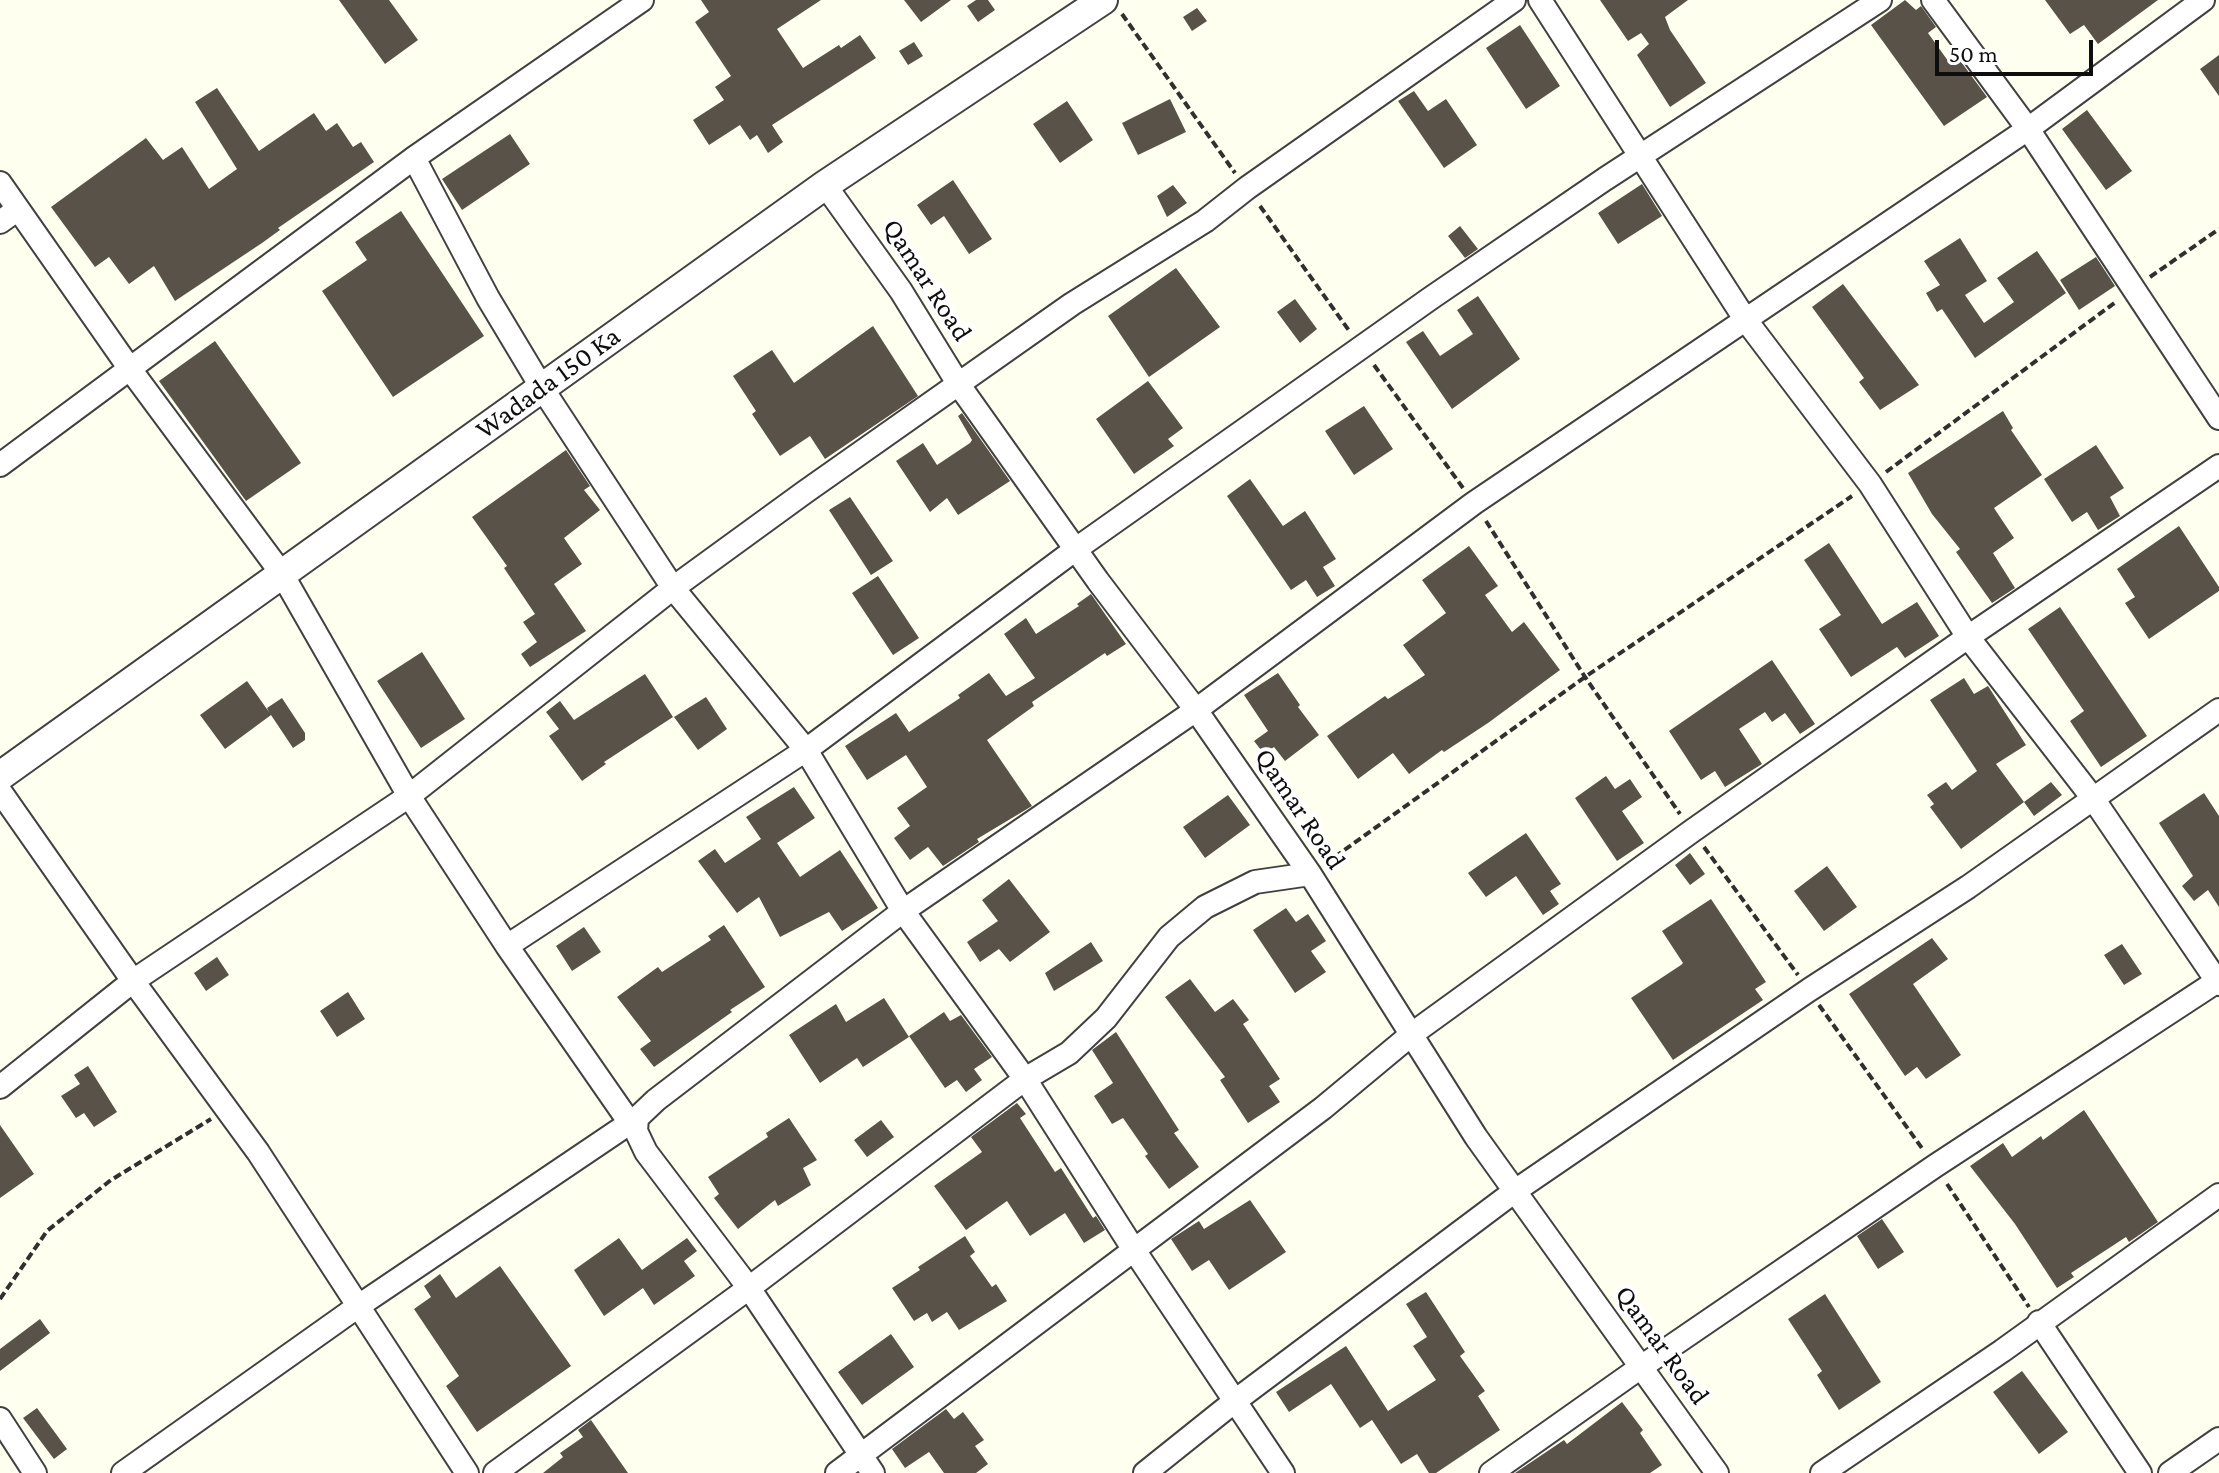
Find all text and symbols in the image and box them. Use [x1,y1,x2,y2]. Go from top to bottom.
scale bar [1939,24,2097,74]
text: 50 m [1949,40,1998,67]
street label: Qamar Road [875,212,979,348]
street label: Wadada 150 Ka [469,319,627,447]
street label: Qamar Road [1247,742,1353,876]
street label: Qamar Road [1608,1279,1716,1411]

